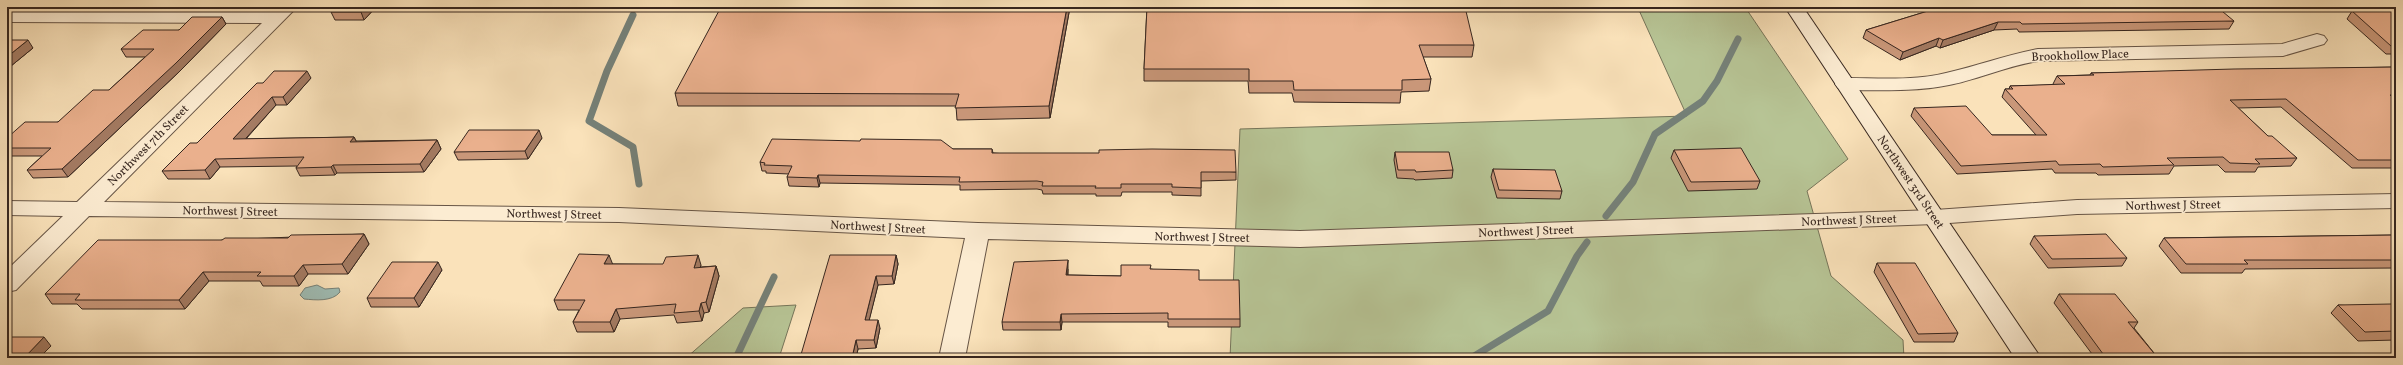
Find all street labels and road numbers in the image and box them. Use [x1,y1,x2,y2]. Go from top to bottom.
street label: Brookhollow Place [2031,46,2129,66]
street label: Northwest 7th Street [105,102,193,190]
street label: Northwest 3rd Street [1873,133,1947,232]
street label: Northwest J Street [2125,197,2221,215]
street label: Northwest J Street [182,203,278,221]
street label: Northwest J Street [506,206,602,224]
street label: Northwest J Street [1801,211,1897,231]
street label: Northwest J Street [830,218,926,238]
street label: Northwest J Street [1478,222,1574,242]
street label: Northwest J Street [1154,229,1250,247]

